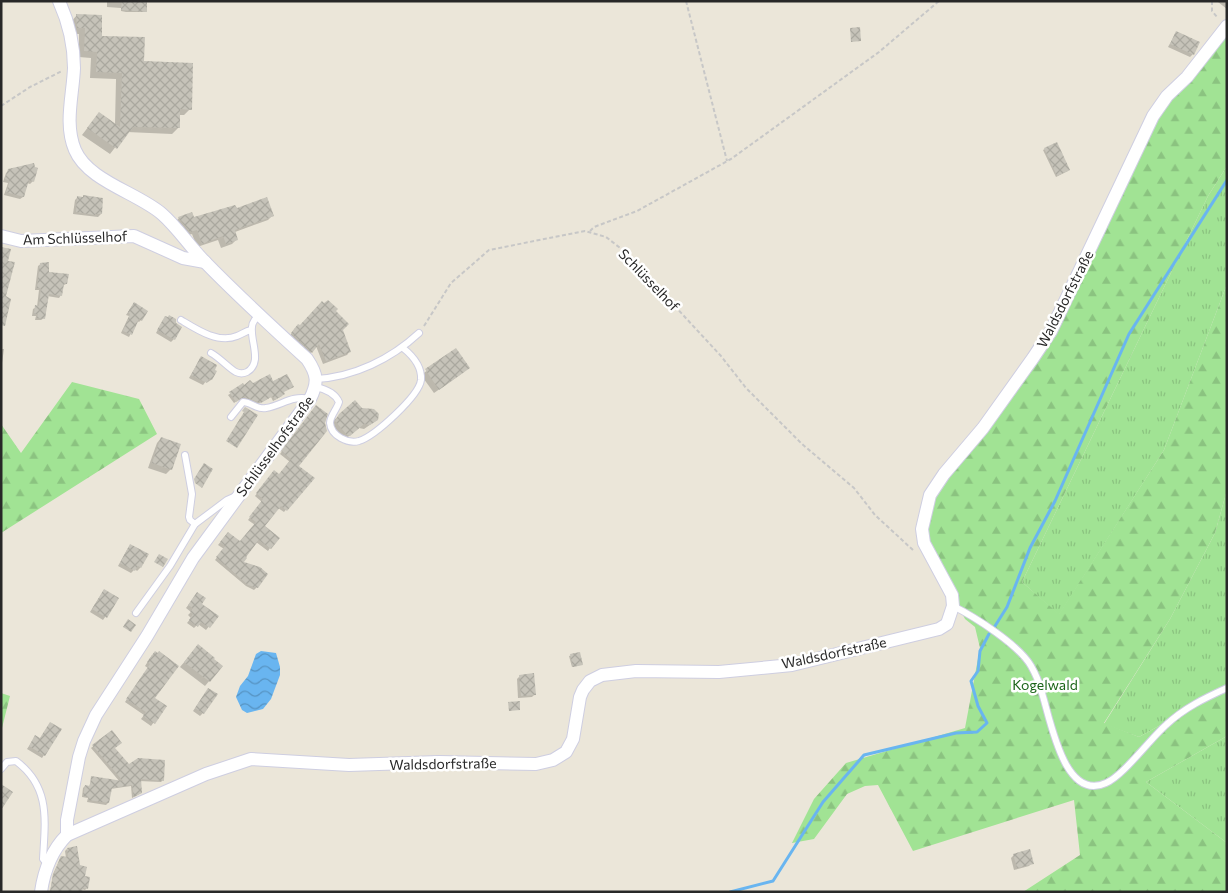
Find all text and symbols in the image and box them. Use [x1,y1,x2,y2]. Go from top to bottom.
street label: Am Schlüsselhof [22,227,128,248]
street label: Schlüsselhof [615,245,684,315]
street label: Waldsdorfstraße [1033,247,1096,350]
street label: Schlüsselhofstraße [232,392,317,499]
street label: Waldsdorfstraße [780,633,888,672]
park label: Kogelwald [1012,676,1078,693]
street label: Waldsdorfstraße [389,754,497,773]

